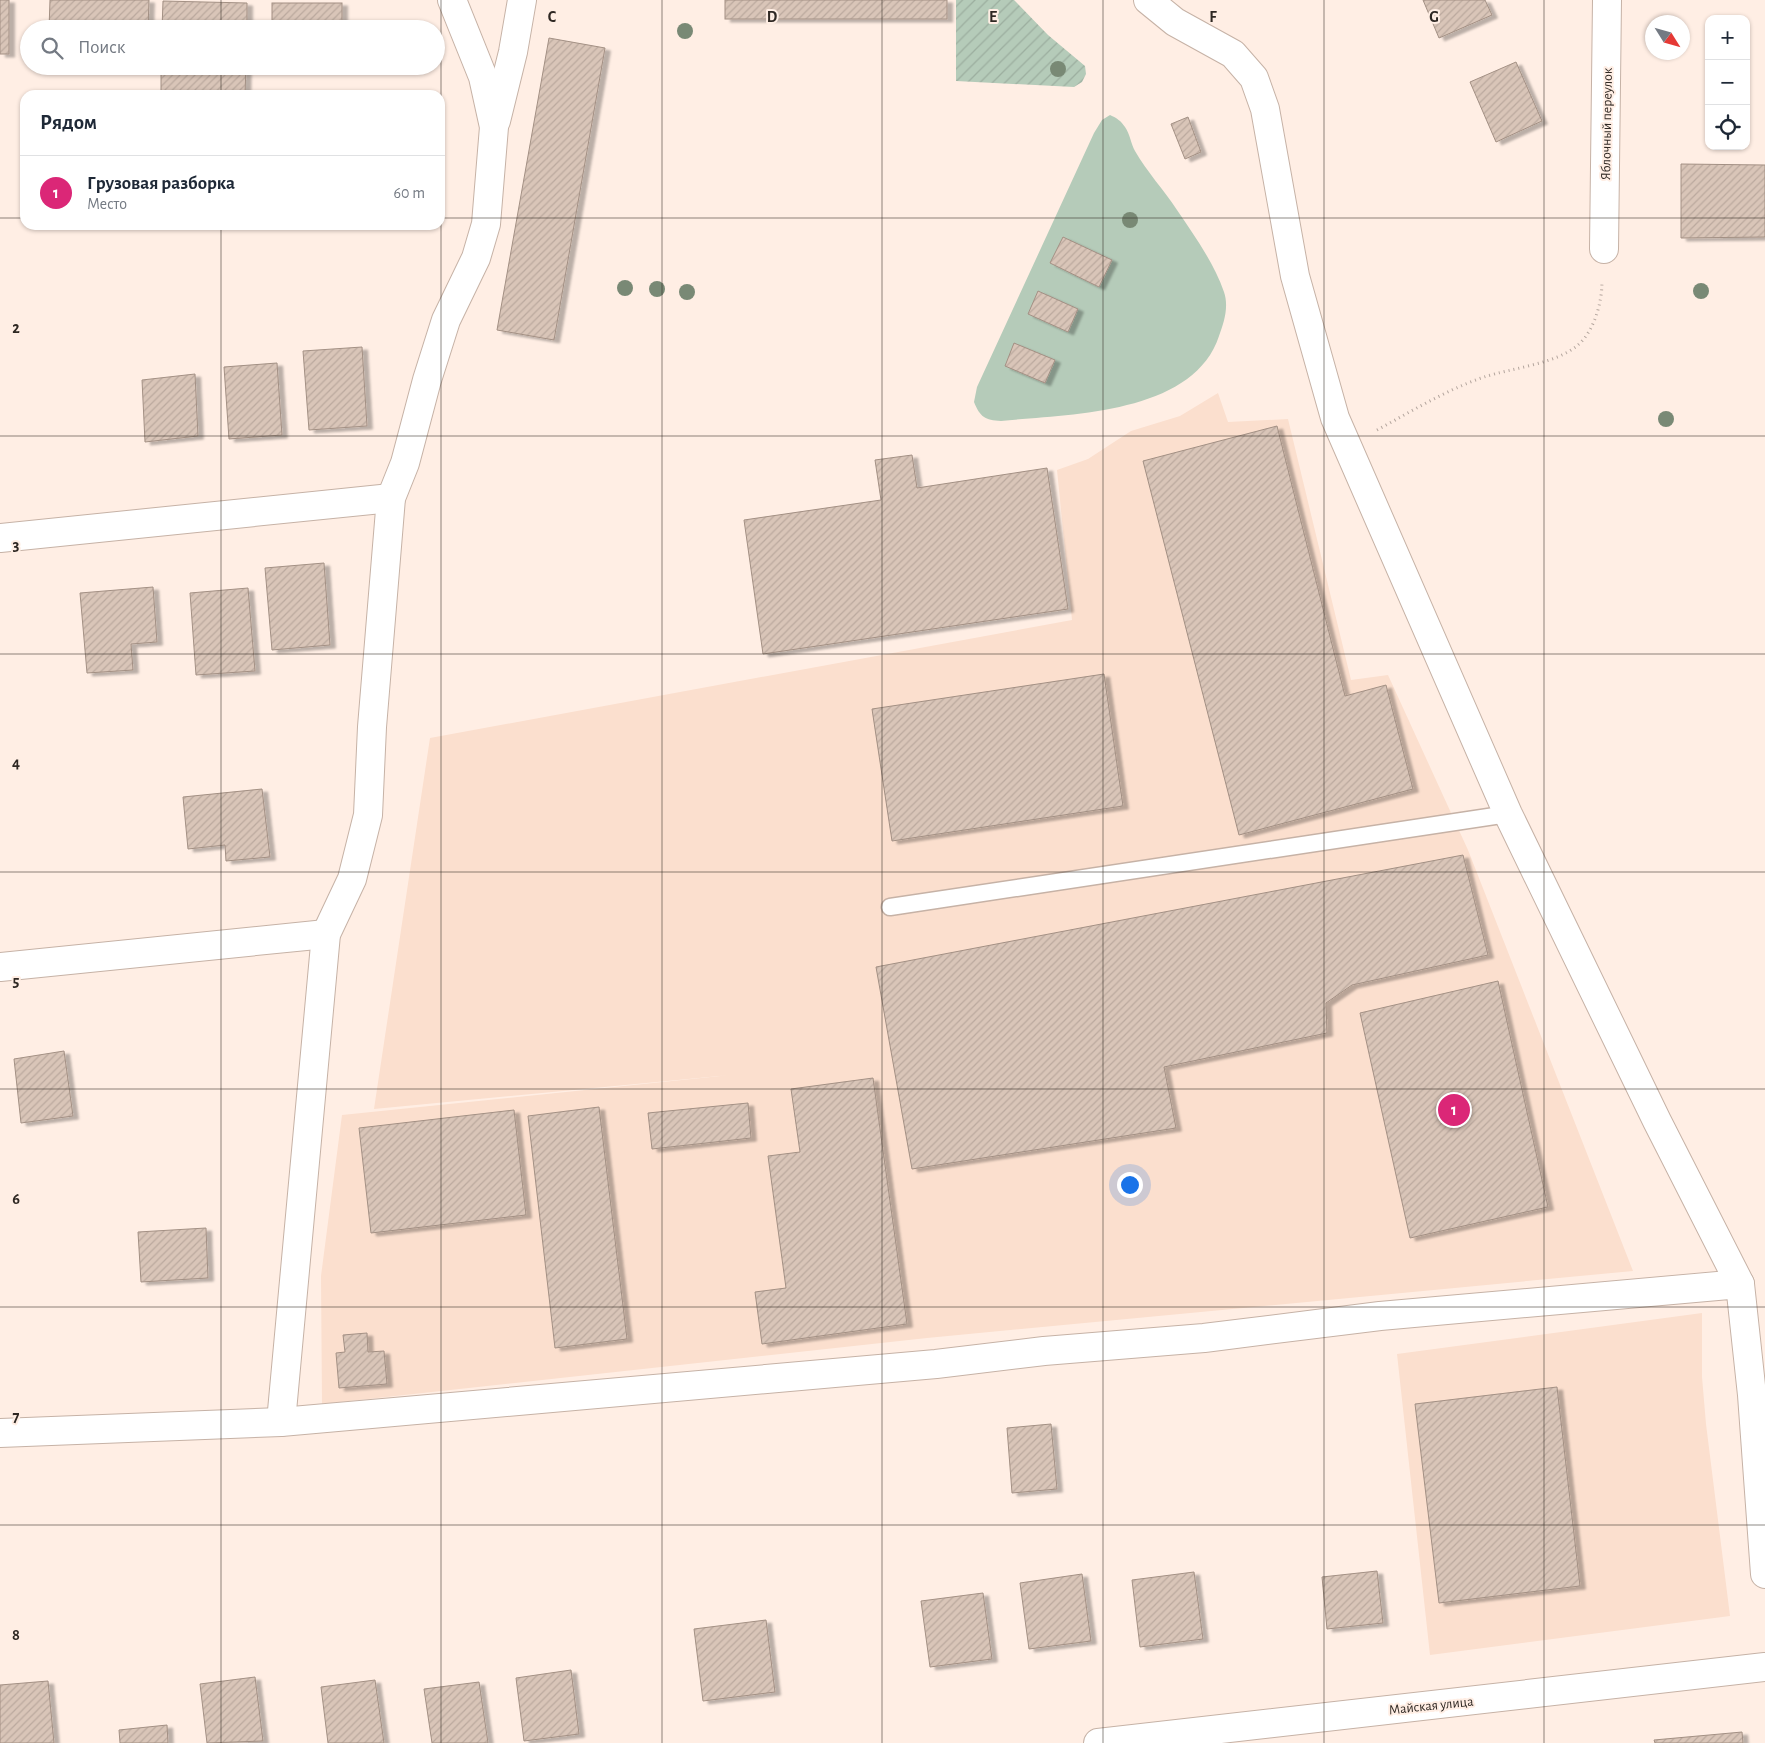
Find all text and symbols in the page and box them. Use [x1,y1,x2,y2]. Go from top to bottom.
text: C [548,9,557,25]
text: D [767,9,778,25]
text: E [989,9,997,25]
text: F [1209,9,1217,25]
text: G [1429,9,1439,25]
north arrow [1645,15,1690,60]
map controls [1705,15,1750,150]
button: + [1705,15,1750,60]
search box [20,20,445,75]
icon: search [38,34,66,62]
text: Поиск [78,38,125,57]
button: − [1705,60,1750,105]
street label: Яблочный переулок [1599,67,1615,180]
button: locate [1705,105,1750,150]
text: Рядом [40,112,97,133]
text: Грузовая разборка [87,174,235,193]
text: 1 [53,185,59,201]
text: 60 m [394,185,425,201]
text: Место [87,196,127,212]
text: 2 [12,320,20,336]
text: 3 [13,537,20,553]
text: 4 [12,755,20,771]
text: 5 [13,973,20,989]
pin: 1 [1438,1091,1470,1129]
your location [1117,1172,1143,1198]
text: 6 [12,1191,20,1207]
text: 7 [13,1409,20,1425]
text: 8 [12,1627,20,1643]
street label: Майская улица [1388,1695,1475,1717]

